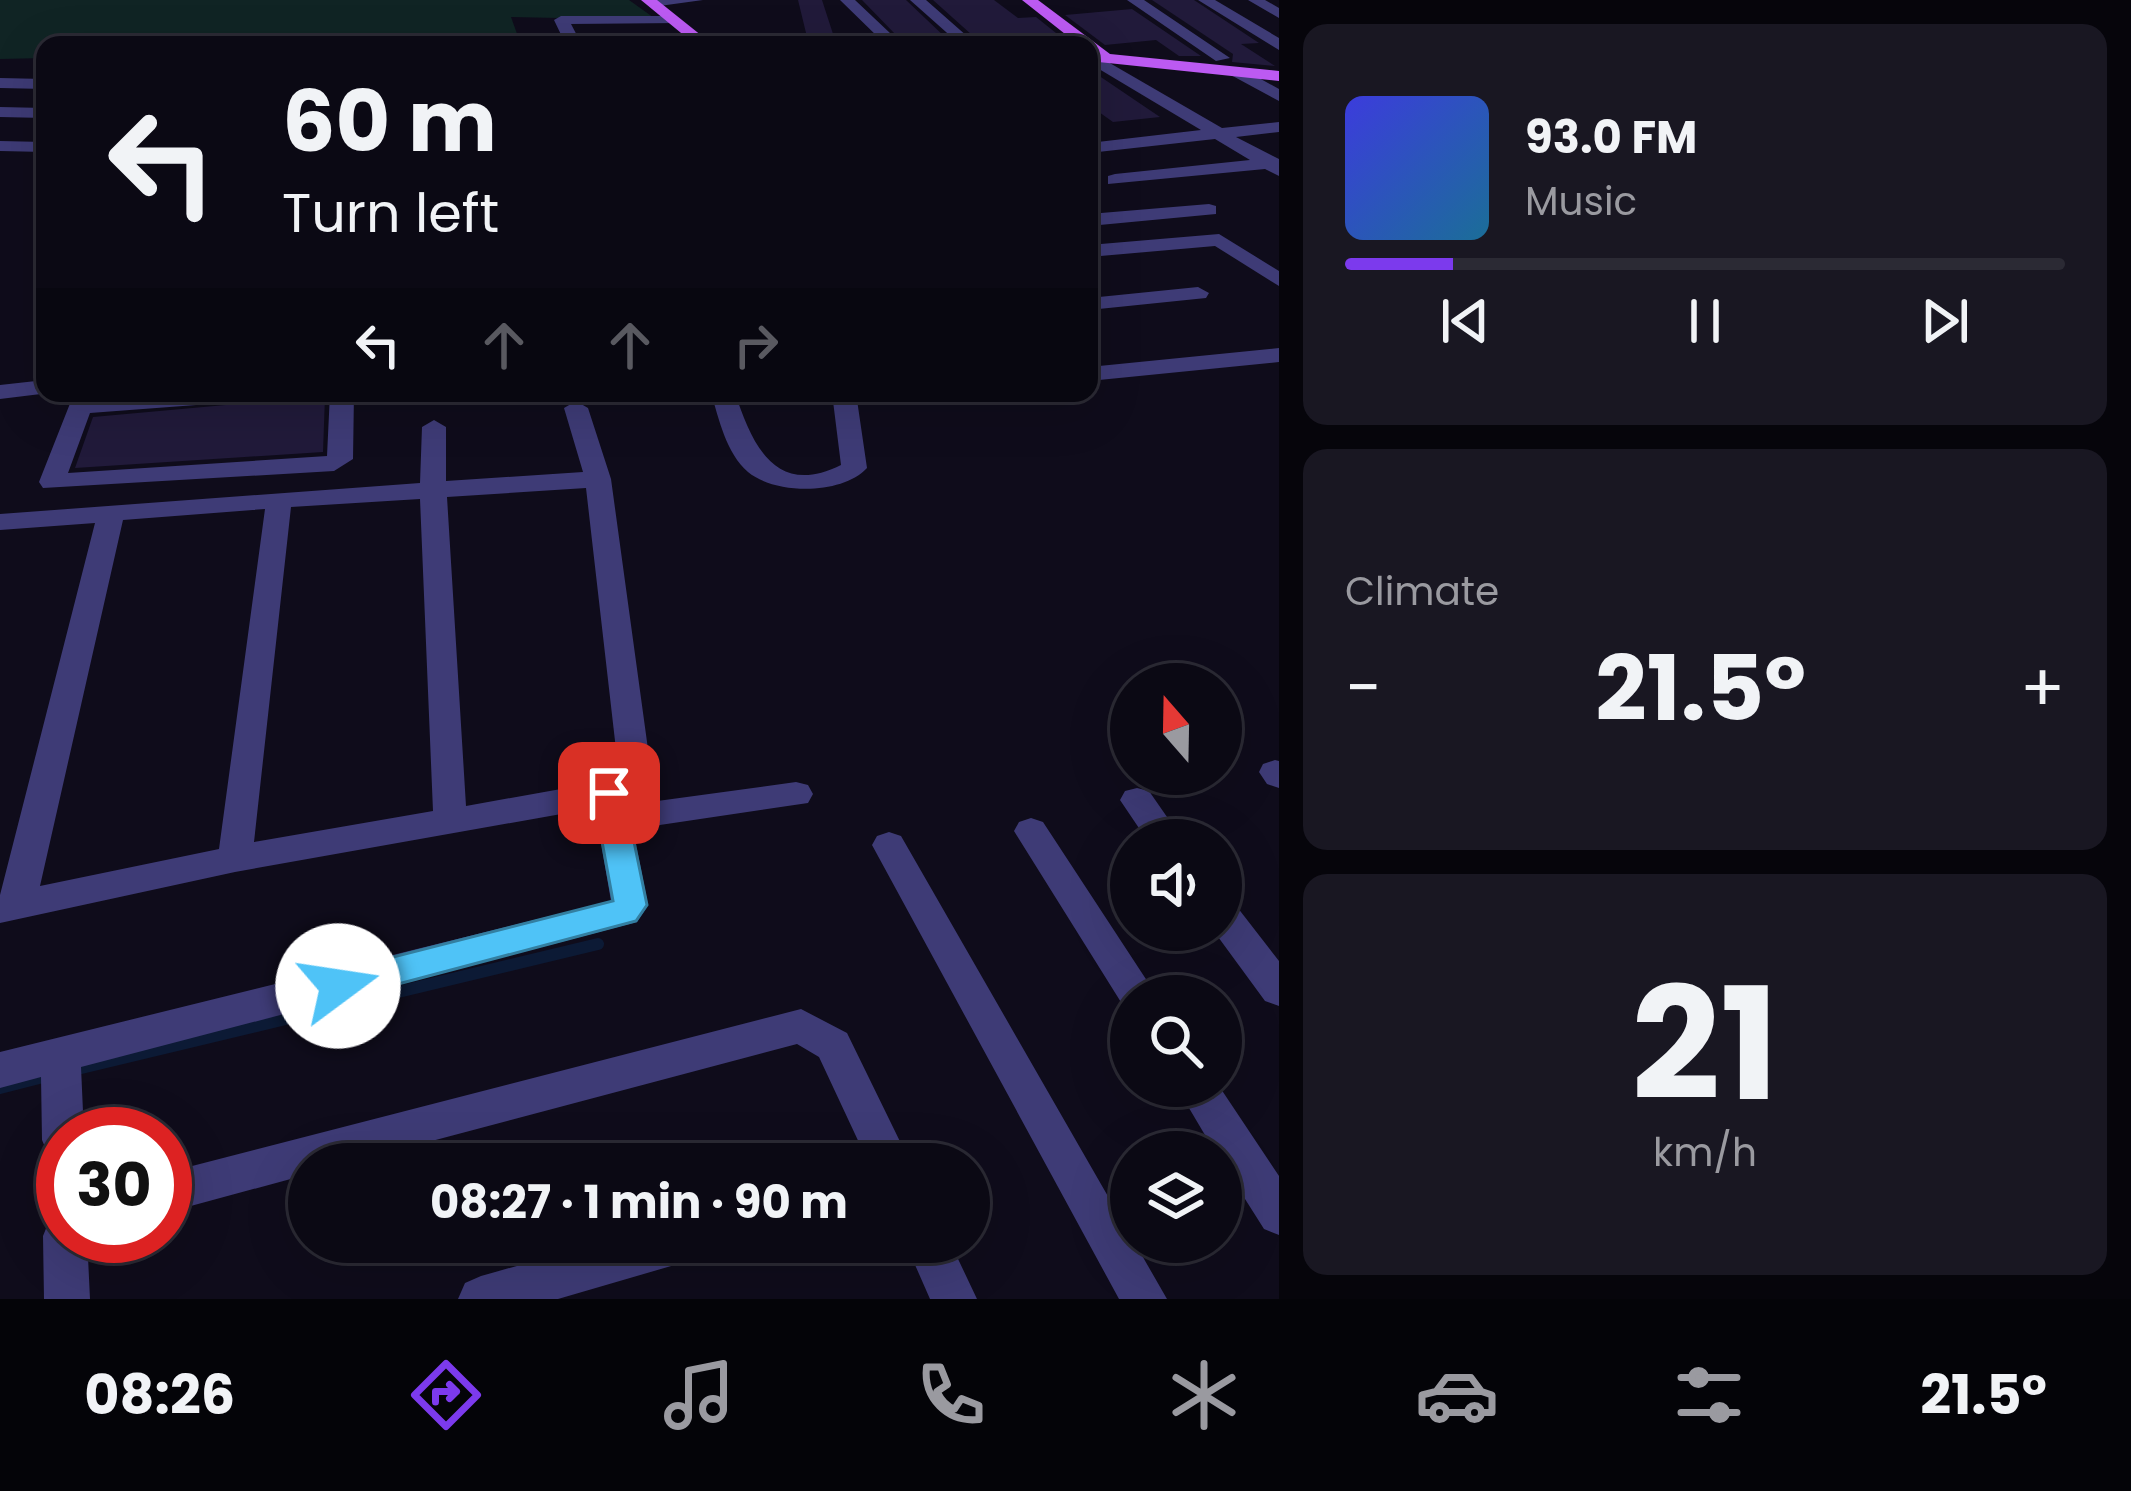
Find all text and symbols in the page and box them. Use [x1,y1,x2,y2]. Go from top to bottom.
text: 60 m [282,63,497,180]
icon: left [84,84,240,240]
text: 93.0 FM [1525,106,1697,169]
text: Music [1525,174,1637,229]
text: Turn left [282,175,499,251]
icon: previous [1432,288,1498,354]
icon: pause [1672,288,1738,354]
icon: next [1912,288,1978,354]
icon: left [345,312,411,378]
icon: ahead [471,312,537,378]
icon: ahead [597,312,663,378]
icon: right [723,312,789,378]
text: Climate [1345,564,1499,619]
text: 21.5° [1595,625,1806,752]
text: − [1345,642,1381,734]
text: + [2020,642,2065,734]
north arrow [1110,663,1242,795]
map controls [1110,663,1242,1263]
pin [558,742,660,844]
icon: arrive [576,760,642,826]
button: sound [1110,819,1242,951]
position arrow [275,923,401,1049]
text: 21 [1631,935,1779,1154]
button: search [1110,975,1242,1107]
speed limit sign: 30 [36,1107,192,1263]
text: km/h [1653,1125,1757,1180]
button: layers [1110,1131,1242,1263]
text: 08:27 · 1 min · 90 m [430,1171,848,1234]
icon: directions [404,1353,488,1437]
icon: music [657,1353,741,1437]
icon: phone [909,1353,993,1437]
icon: climate [1162,1353,1246,1437]
icon: car [1415,1353,1499,1437]
icon: filters [1667,1353,1751,1437]
text: 08:26 [84,1357,235,1433]
text: 21.5° [1920,1357,2047,1433]

